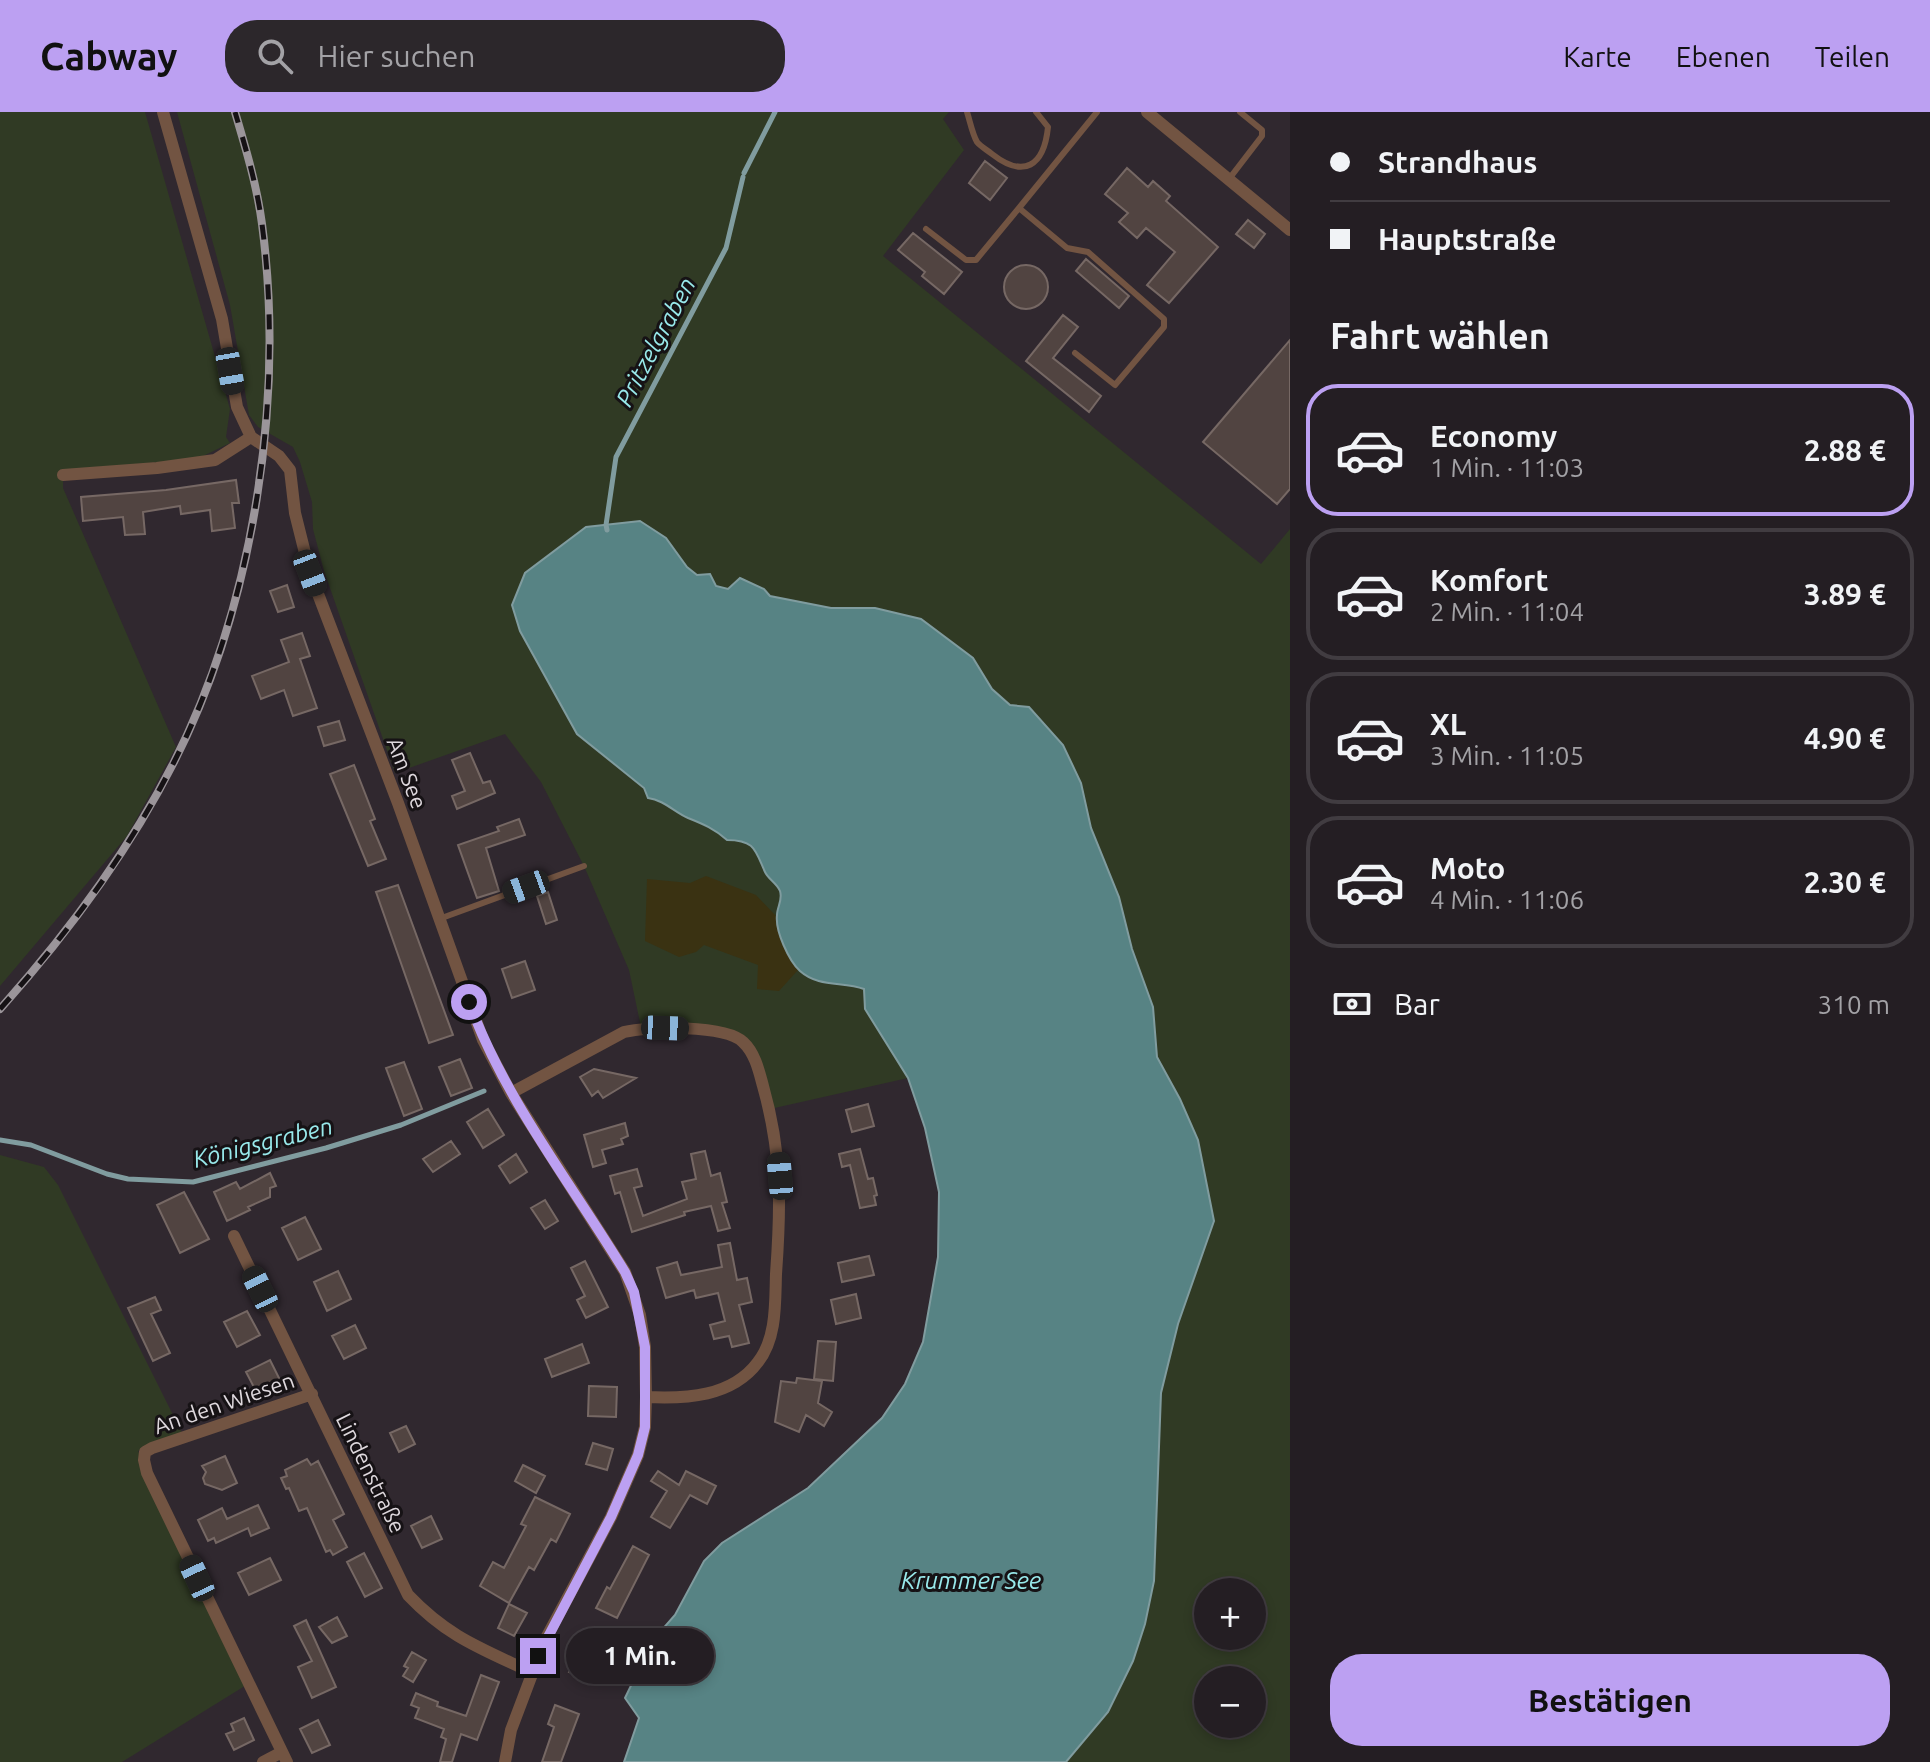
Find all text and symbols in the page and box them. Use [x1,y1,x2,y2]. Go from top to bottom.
search box [225,20,785,92]
icon: search [253,34,297,78]
text: Cabway [40,35,177,77]
text: Hier suchen [317,39,475,73]
text: Karte [1563,41,1632,72]
text: Ebenen [1676,41,1771,72]
text: Teilen [1815,41,1890,72]
text: Strandhaus [1378,145,1537,179]
text: Hauptstraße [1378,222,1557,256]
water label: Pritzelgraben [610,273,701,411]
text: Fahrt wählen [1330,315,1550,356]
car [214,345,246,397]
icon: car [1334,414,1406,486]
text: Economy [1430,419,1557,453]
text: 2.88 € [1804,433,1886,467]
text: 1 Min. · 11:03 [1430,453,1584,482]
car [290,546,330,600]
icon: car [1334,558,1406,630]
text: Komfort [1430,563,1548,597]
text: 3.89 € [1804,577,1886,611]
text: 2 Min. · 11:04 [1430,597,1584,626]
icon: car [1334,702,1406,774]
text: XL [1430,707,1466,741]
text: 4.90 € [1804,721,1886,755]
street label: Am See [383,734,432,812]
text: 3 Min. · 11:05 [1430,741,1584,770]
icon: car [1334,846,1406,918]
text: Moto [1430,851,1505,885]
text: 2.30 € [1804,865,1886,899]
car [499,868,553,906]
text: 4 Min. · 11:06 [1430,885,1584,914]
icon: cash [1330,982,1374,1026]
route start [451,984,487,1020]
text: Bar [1394,987,1440,1021]
text: 310 m [1818,990,1890,1019]
car [641,1015,689,1041]
water label: Königsgraben [190,1112,336,1173]
car [766,1151,794,1201]
car [239,1262,281,1316]
street label: An den Wiesen [150,1367,297,1438]
street label: Lindenstraße [332,1409,411,1537]
car [176,1551,218,1605]
water label: Krummer See [901,1567,1041,1594]
map controls [1194,1578,1266,1738]
button: + [1194,1578,1266,1650]
callout: 1 Min. [566,1628,714,1684]
route end [520,1638,556,1674]
text: 1 Min. [604,1641,676,1670]
button: Bestätigen [1330,1654,1890,1746]
button: − [1194,1666,1266,1738]

